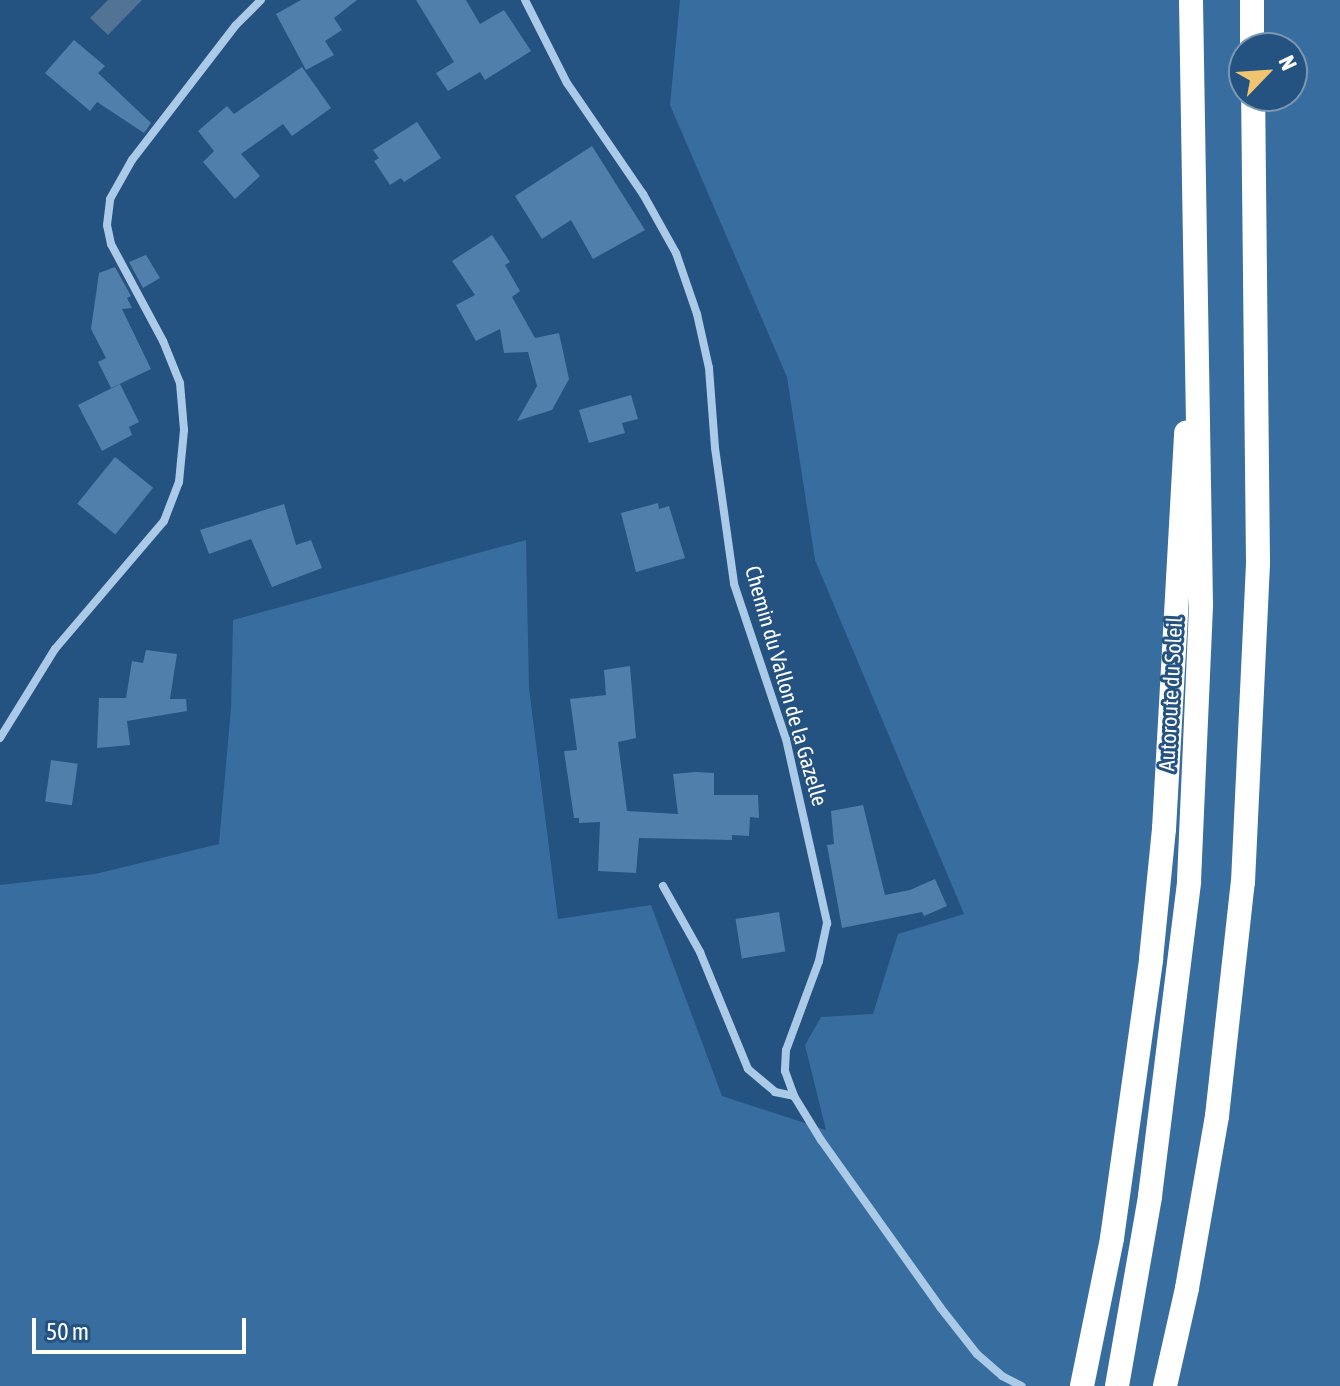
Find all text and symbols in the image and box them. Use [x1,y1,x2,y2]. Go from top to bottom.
north arrow [1228,32,1308,112]
text: N [1273,51,1302,74]
street label: Chemin du Vallon de la Gazelle [739,563,833,809]
street label: Autoroute du Soleil [1154,616,1188,772]
scale bar [36,1302,250,1352]
text: 50 m [46,1318,89,1345]

